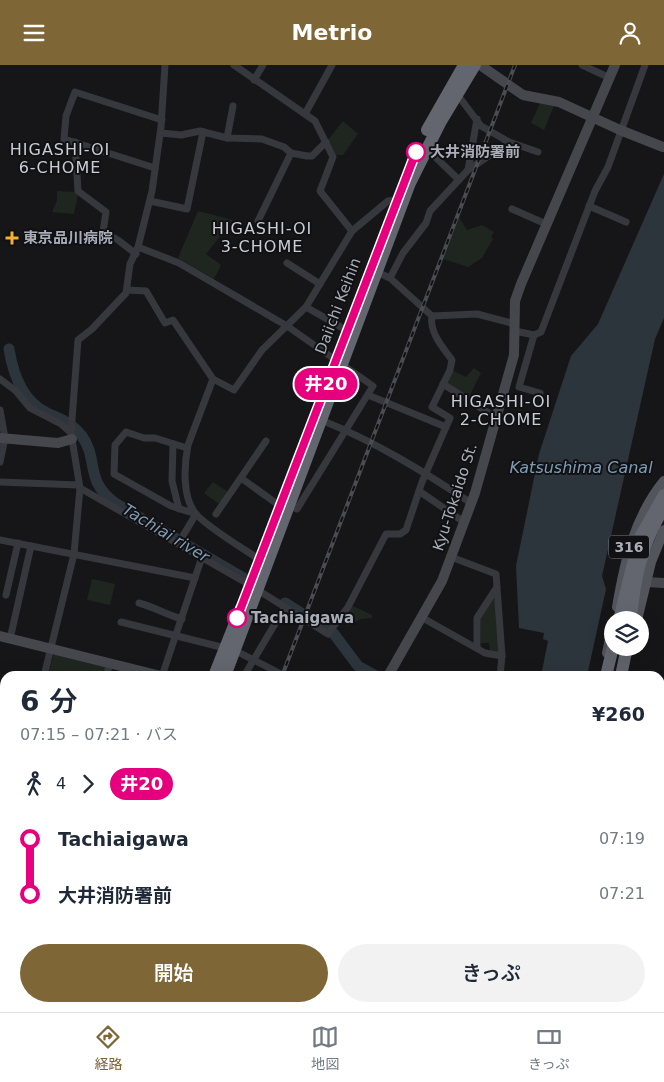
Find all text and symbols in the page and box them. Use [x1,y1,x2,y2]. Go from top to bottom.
icon: menu [20,19,48,47]
icon: person [616,19,644,47]
text: Metrio [292,20,372,45]
district label: HIGASHI-OI 6-CHOME [10,140,110,177]
marker: 大井消防署前 [406,142,426,162]
place label: 大井消防署前 [430,143,520,161]
district label: HIGASHI-OI 3-CHOME [212,219,312,256]
place label: 東京品川病院 [23,229,113,247]
marker: 東京品川病院 [5,231,19,245]
street label: Daiichi Keihin [311,255,365,357]
line badge: 井20 [297,368,355,400]
text: 井20 [304,373,348,394]
district label: HIGASHI-OI 2-CHOME [451,392,551,429]
street label: Kyu-Tokaido St. [429,441,481,553]
water label: Katsushima Canal [509,458,653,477]
water label: Tachiai river [119,500,214,567]
road number: 316 [609,536,649,559]
marker: Tachiaigawa [227,608,247,628]
place label: Tachiaigawa [251,609,354,627]
map controls [604,611,649,656]
button: layers [604,611,649,656]
text: 6 分 [20,685,77,718]
text: ¥260 [592,703,645,725]
text: 07:15 – 07:21 · バス [20,725,178,744]
icon: walk [20,770,48,798]
icon: forward [74,770,102,798]
text: 井20 [120,773,163,794]
text: 4 [56,774,66,793]
text: Tachiaigawa [58,828,189,850]
text: 07:19 [599,829,645,848]
text: 大井消防署前 [58,884,172,906]
text: 07:21 [599,884,645,903]
button: 開始 [20,944,328,1002]
button: きっぷ [338,944,645,1002]
tab: 経路 [94,1023,122,1073]
tab: 地図 [311,1023,339,1073]
tab: きっぷ [528,1023,570,1073]

